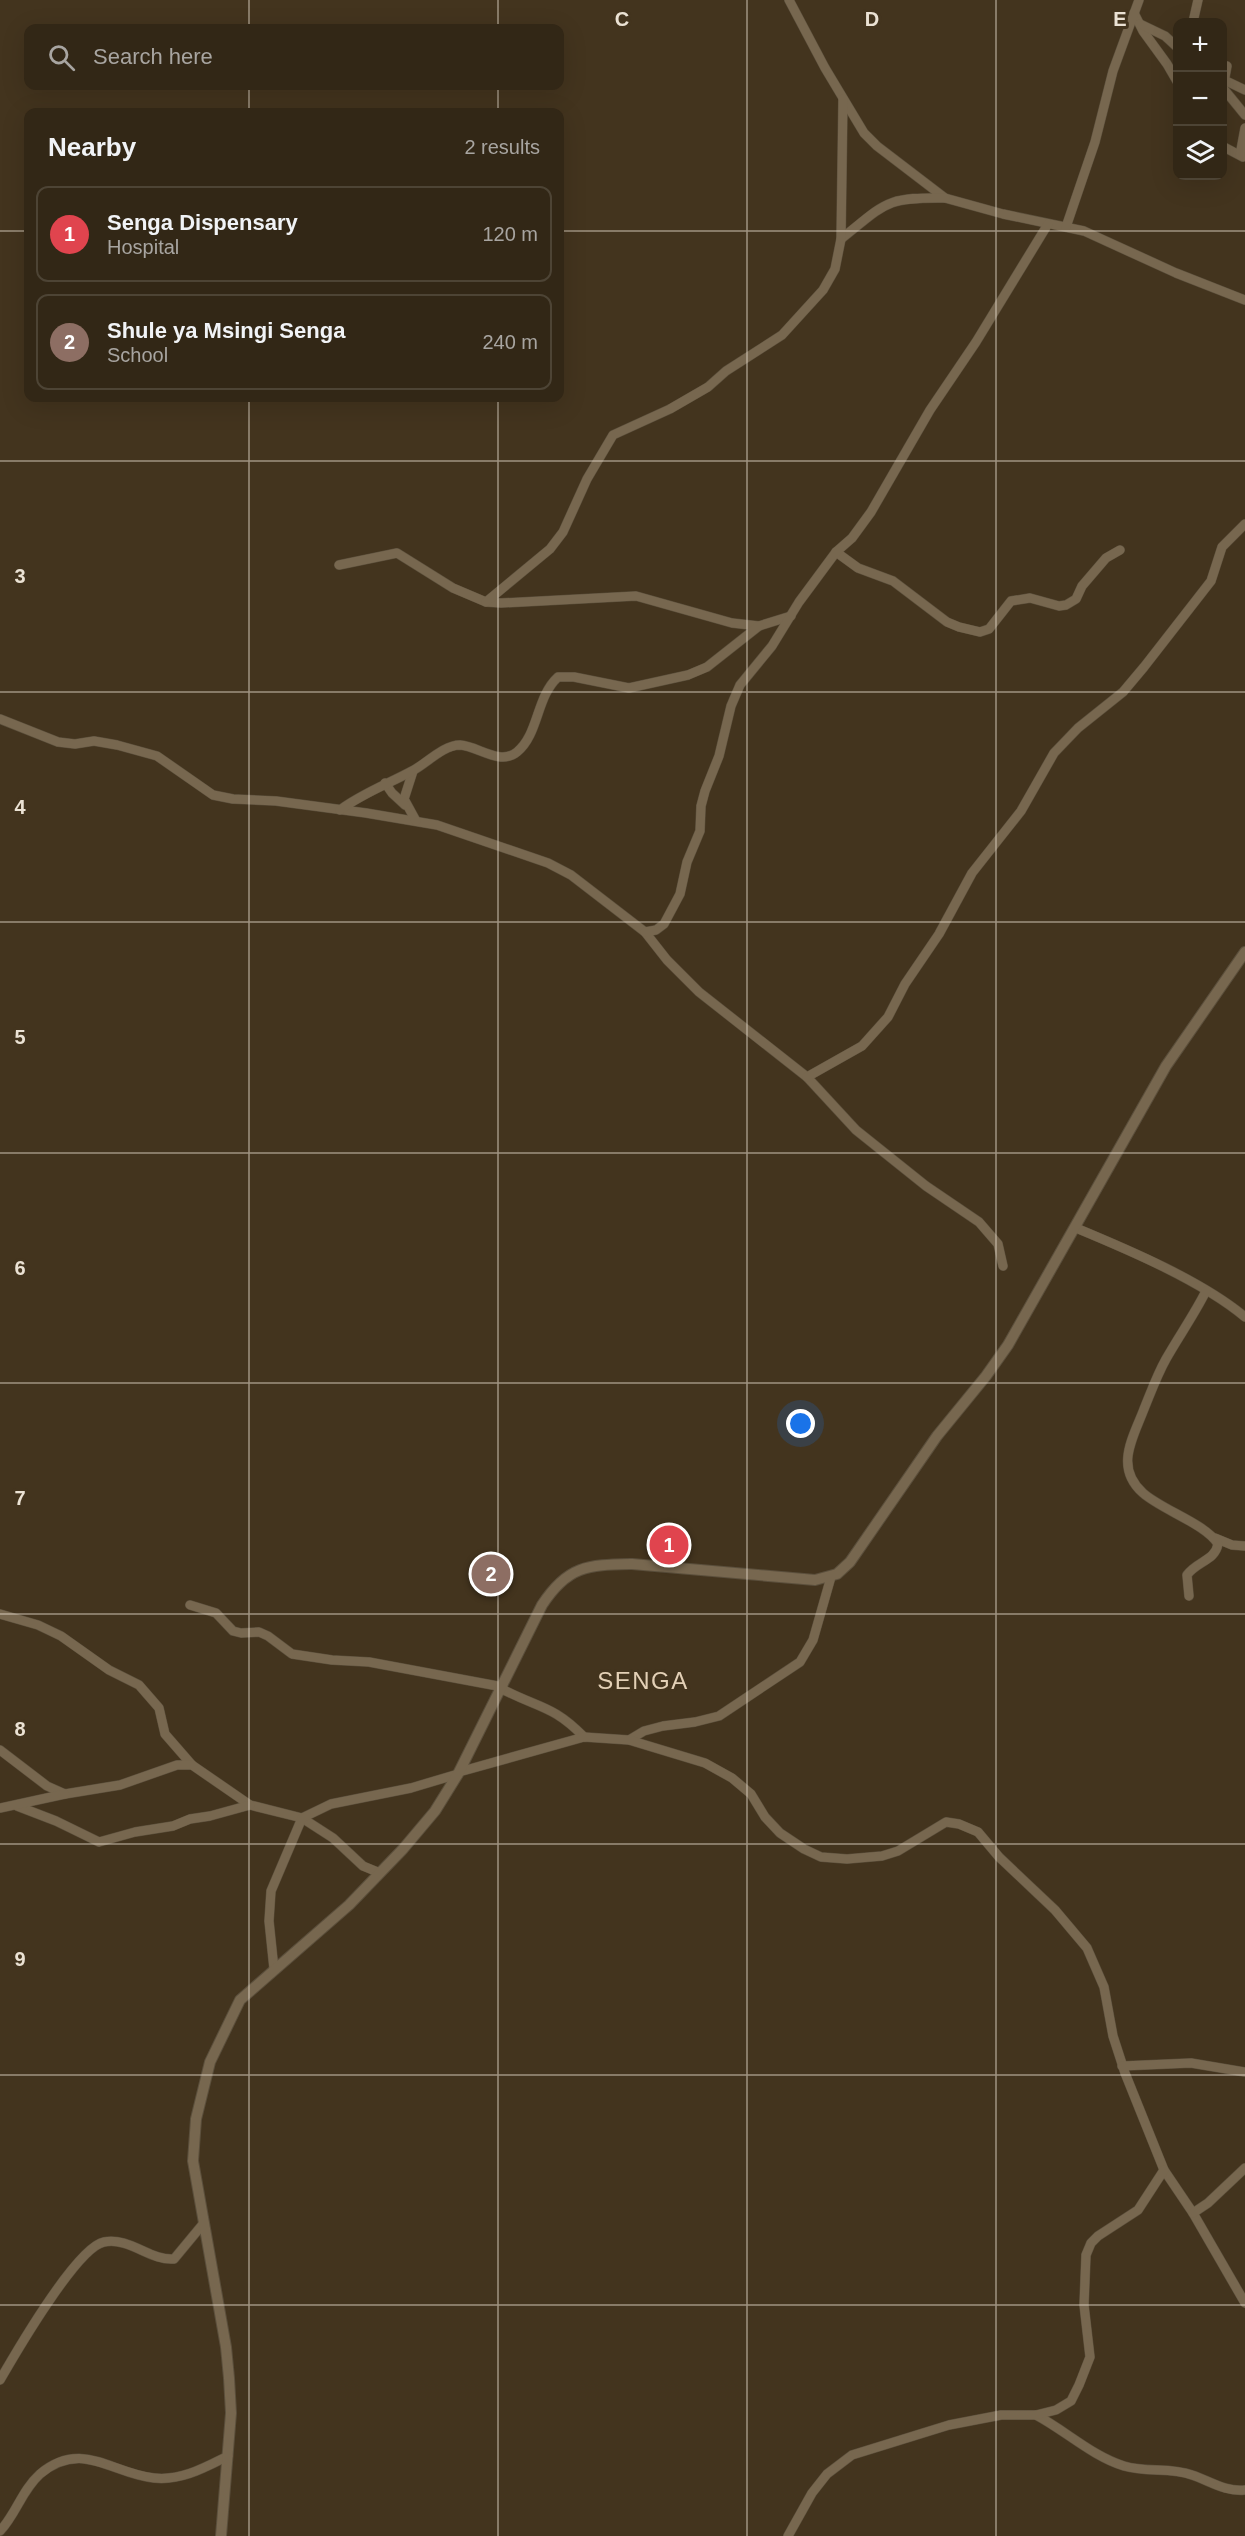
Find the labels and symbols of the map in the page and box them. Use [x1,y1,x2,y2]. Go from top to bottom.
text: C [615,8,629,30]
text: D [865,8,879,30]
text: E [1113,8,1127,30]
text: 3 [14,565,26,587]
text: 4 [14,796,26,818]
text: 5 [14,1026,26,1048]
text: 6 [14,1257,26,1279]
your location [786,1409,815,1438]
text: 7 [14,1487,26,1509]
pin: 1 [650,1522,688,1568]
pin: 2 [472,1552,510,1596]
district label: SENGA [597,1667,689,1694]
text: 8 [14,1718,26,1740]
text: 9 [14,1948,26,1970]

